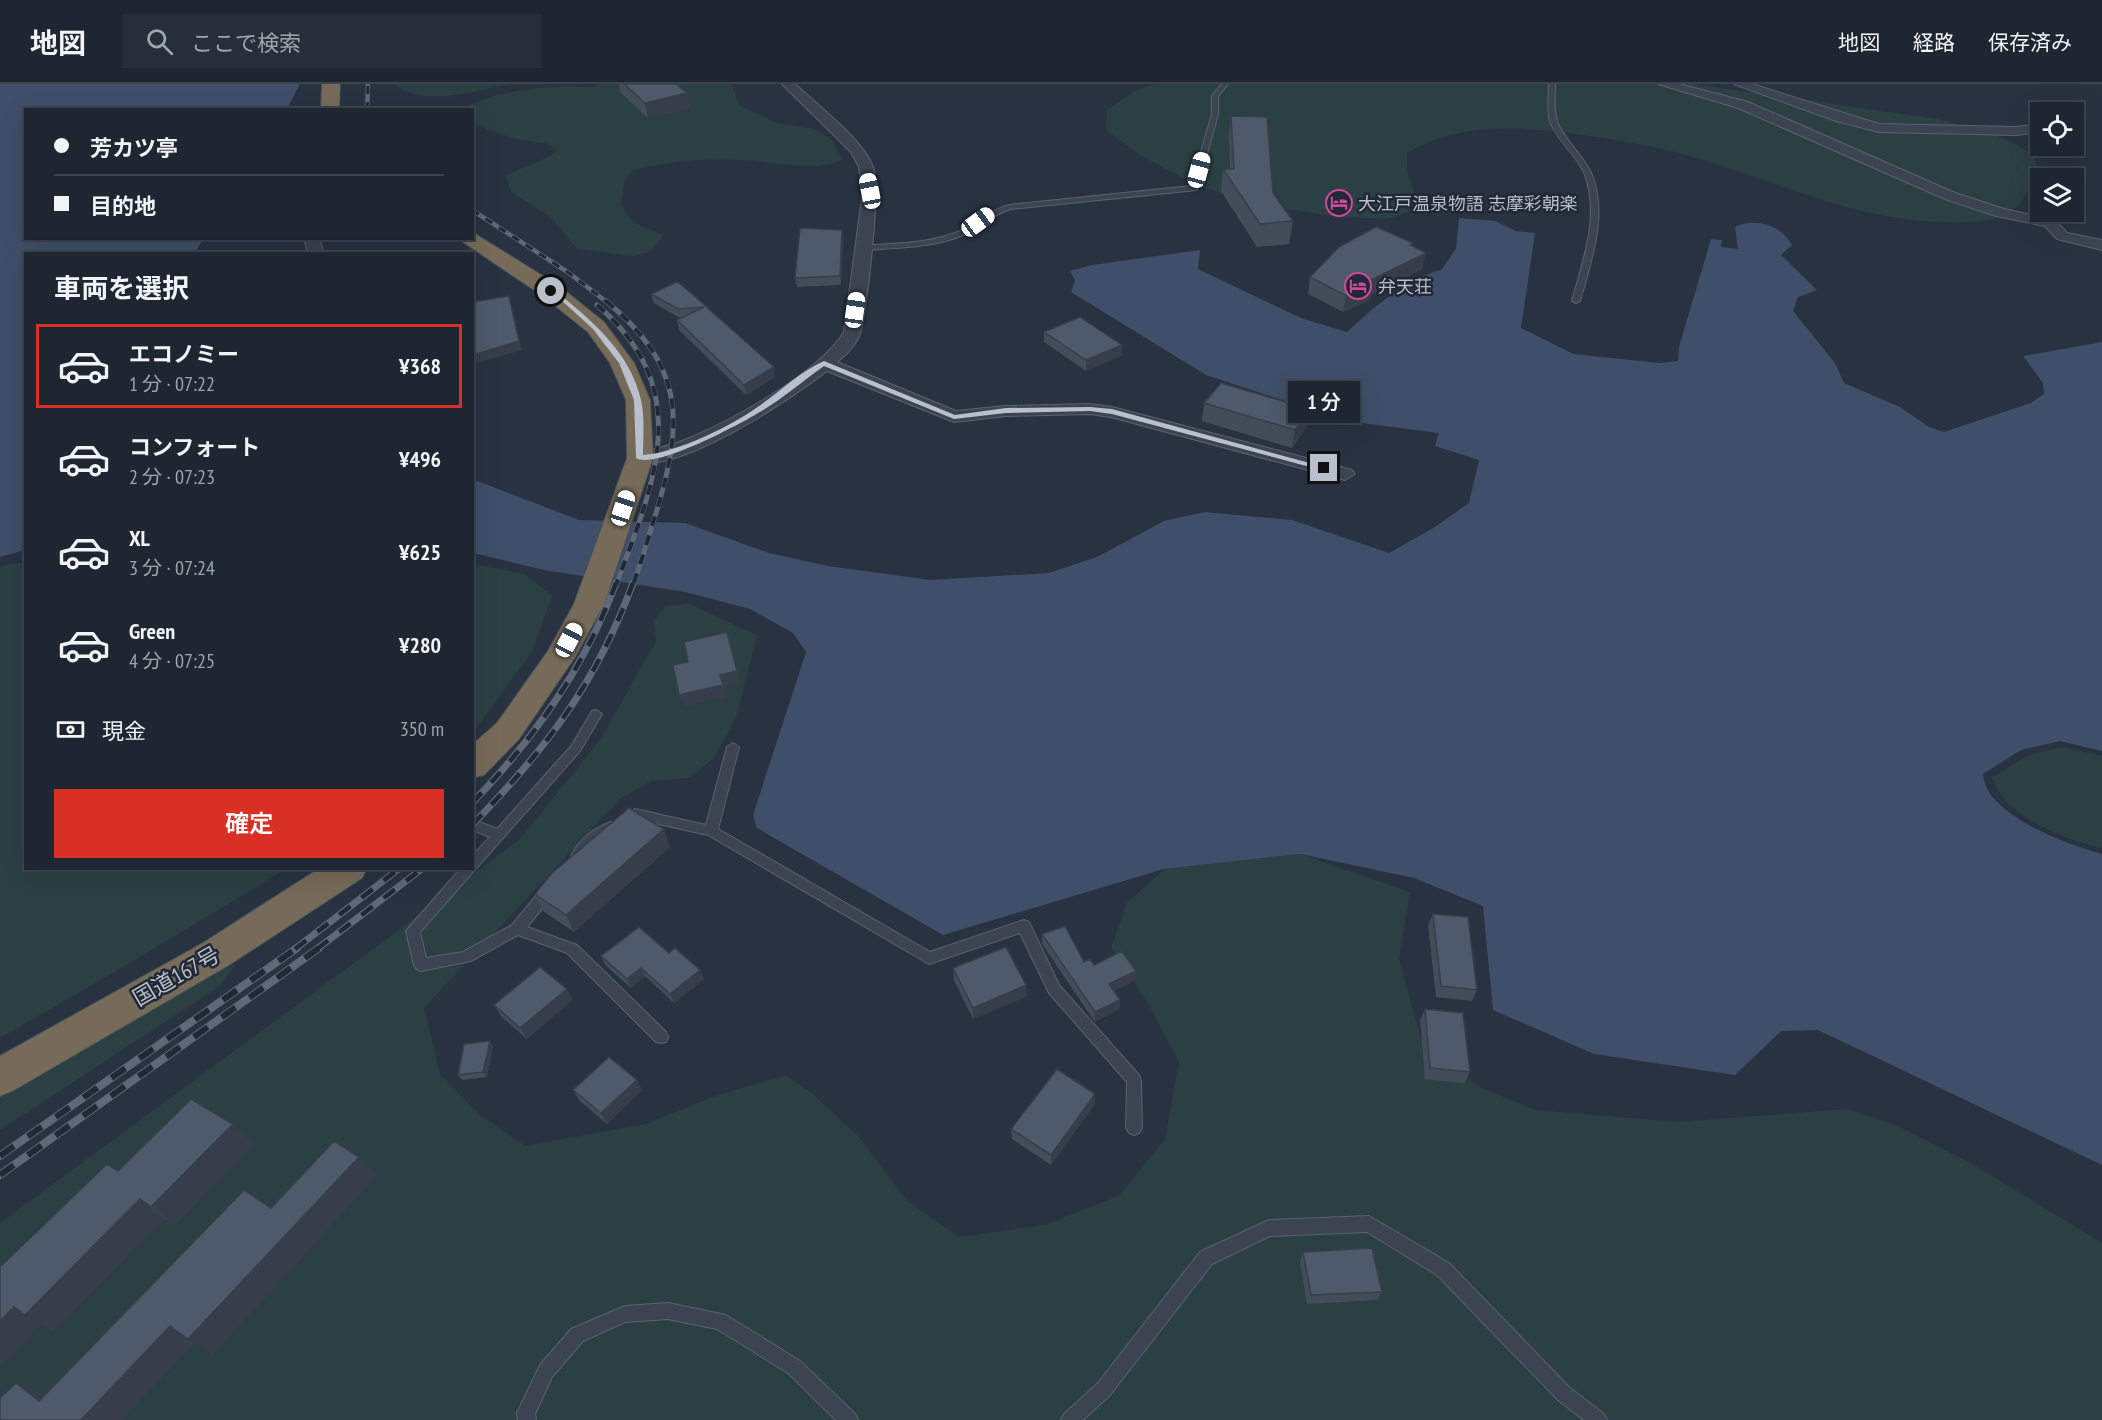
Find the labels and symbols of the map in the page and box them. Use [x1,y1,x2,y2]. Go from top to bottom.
car [1186,150,1212,190]
car [858,172,882,210]
hotel icon: 大江戸温泉物語 志摩彩朝楽 [1324,188,1354,218]
place label: 大江戸温泉物語 志摩彩朝楽 [1358,192,1578,215]
car [958,204,998,240]
hotel icon: 弁天荘 [1343,271,1373,301]
place label: 弁天荘 [1378,275,1432,298]
route start [537,277,564,304]
car [844,291,866,329]
callout: 1 分 [1288,381,1360,423]
route end [1310,454,1337,481]
car [609,488,637,528]
car [553,620,585,660]
street label: 国道167号 [128,940,224,1012]

